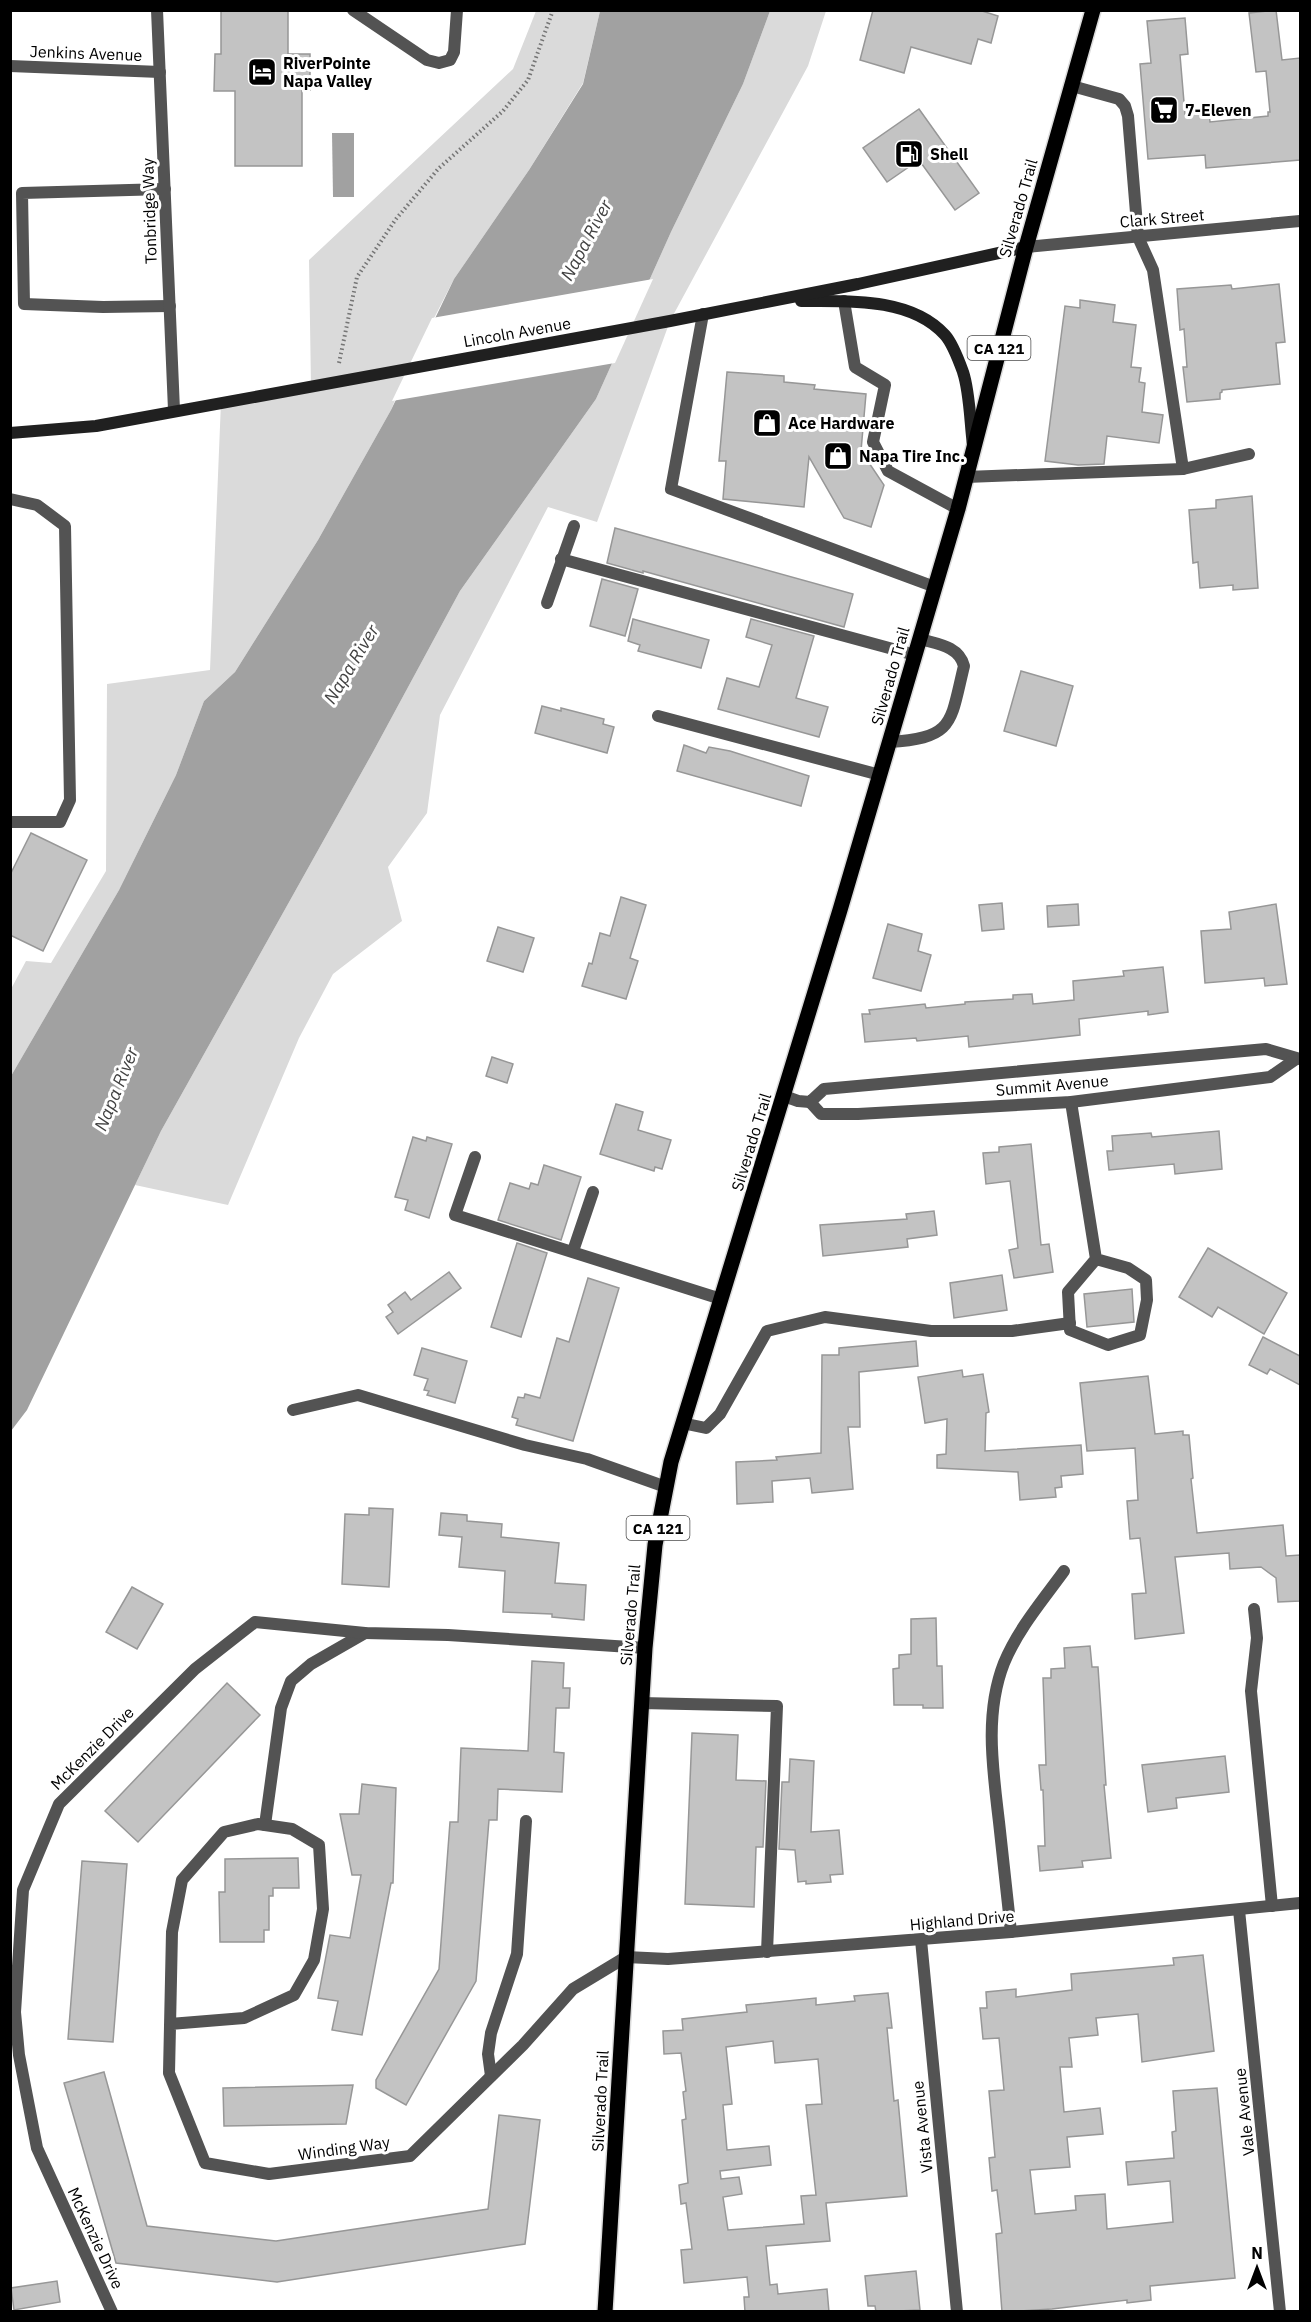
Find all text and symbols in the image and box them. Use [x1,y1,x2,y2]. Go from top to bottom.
street label: Jenkins Avenue [29,41,143,65]
place label: RiverPointe Napa Valley [283,53,373,91]
hotel icon: RiverPointe Napa Valley [246,56,278,88]
supermarket icon: 7-Eleven [1148,94,1180,126]
place label: 7-Eleven [1185,100,1251,120]
fuel station icon: Shell [893,138,925,170]
place label: Shell [930,144,968,164]
street label: Silverado Trail [994,156,1042,260]
street label: Tonbridge Way [137,158,161,264]
water label: Napa River [555,195,617,284]
street label: Clark Street [1119,204,1205,232]
street label: Lincoln Avenue [462,313,572,351]
road number: CA 121 [968,336,1030,360]
shop icon: Ace Hardware [751,407,783,439]
place label: Ace Hardware [788,413,894,433]
shop icon: Napa Tire Inc. [822,440,854,472]
place label: Napa Tire Inc. [859,446,965,466]
water label: Napa River [318,620,384,708]
street label: Silverado Trail [866,624,914,728]
water label: Napa River [89,1043,143,1134]
street label: Summit Avenue [995,1070,1109,1100]
street label: Silverado Trail [727,1091,775,1193]
road number: CA 121 [626,1516,690,1540]
street label: Silverado Trail [616,1564,644,1666]
street label: McKenzie Drive [46,1702,138,1794]
street label: Highland Drive [909,1905,1015,1935]
street label: Silverado Trail [587,2050,613,2152]
street label: Vale Avenue [1229,2067,1259,2157]
street label: Vista Avenue [907,2080,937,2174]
street label: Winding Way [297,2132,391,2164]
street label: McKenzie Drive [64,2184,128,2292]
north arrow [1227,2238,1287,2298]
text: N [1251,2243,1263,2263]

